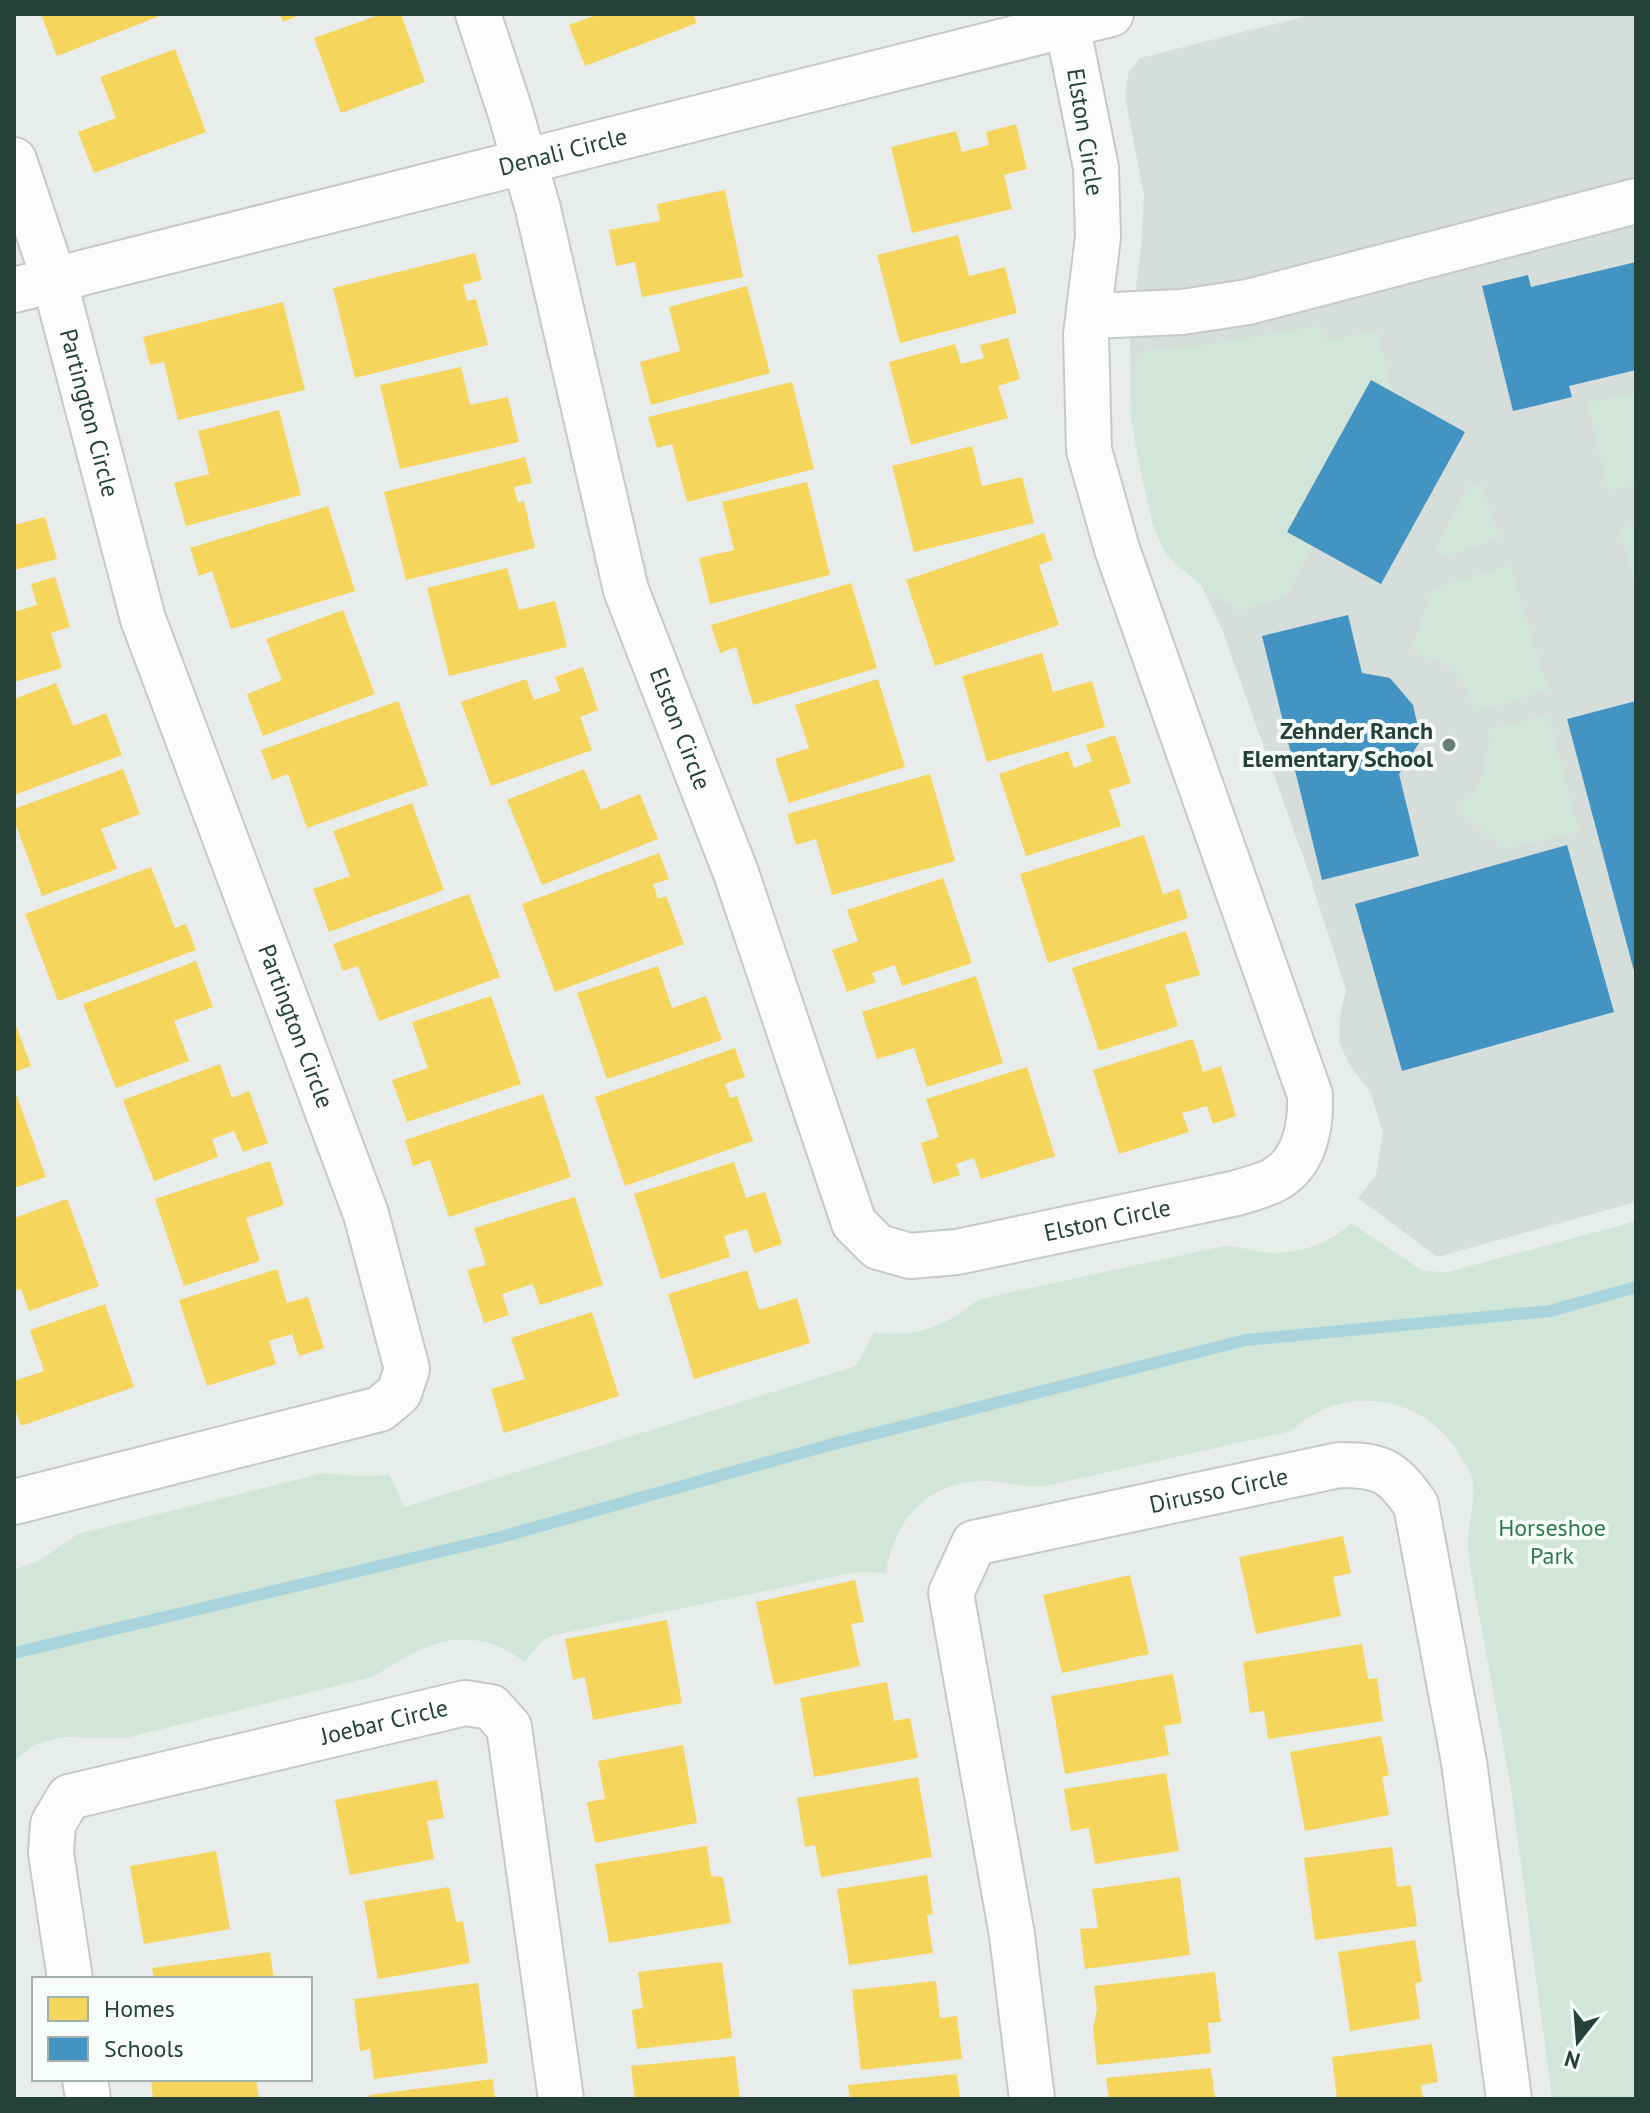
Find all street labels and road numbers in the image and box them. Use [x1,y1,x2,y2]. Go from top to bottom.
street label: Elston Circle [1060,66,1111,198]
street label: Denali Circle [495,120,630,182]
street label: Partington Circle [53,325,126,500]
street label: Elston Circle [643,663,718,794]
street label: Partington Circle [251,940,341,1112]
street label: Elston Circle [1041,1191,1173,1248]
street label: Dirusso Circle [1146,1460,1291,1520]
street label: Joebar Circle [316,1692,451,1752]

